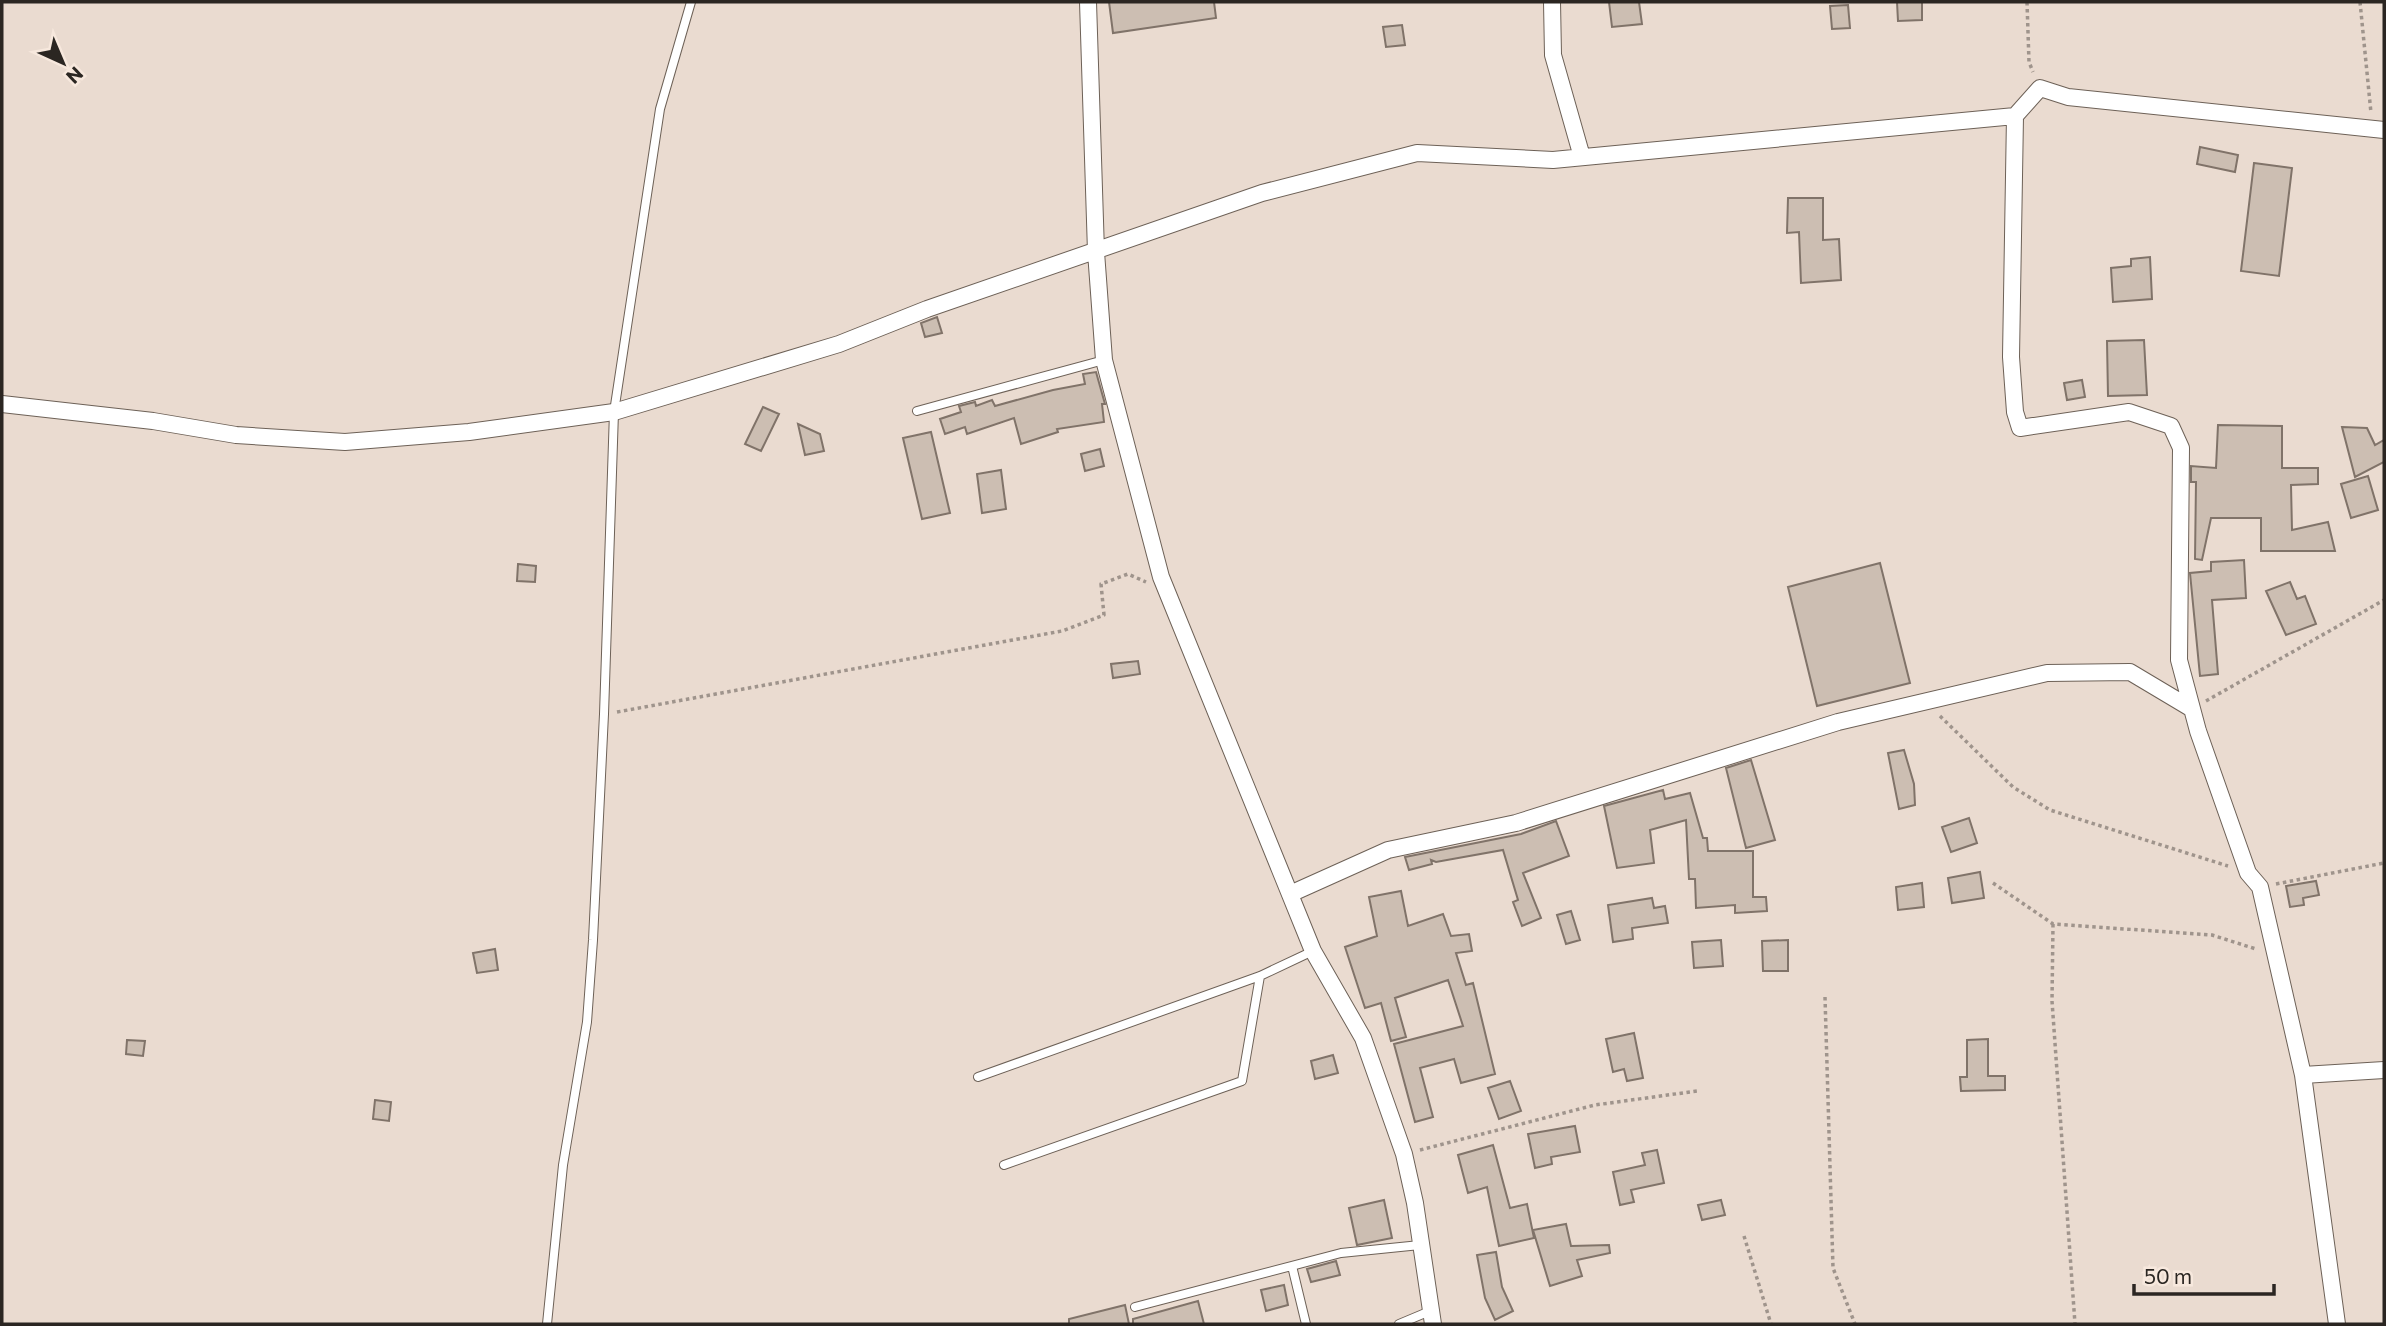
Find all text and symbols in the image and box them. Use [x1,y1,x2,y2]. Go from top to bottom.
north arrow [28,28,98,98]
text: N [62,62,88,89]
scale bar [2134,1252,2274,1296]
text: 50 m [2144,1263,2192,1288]

